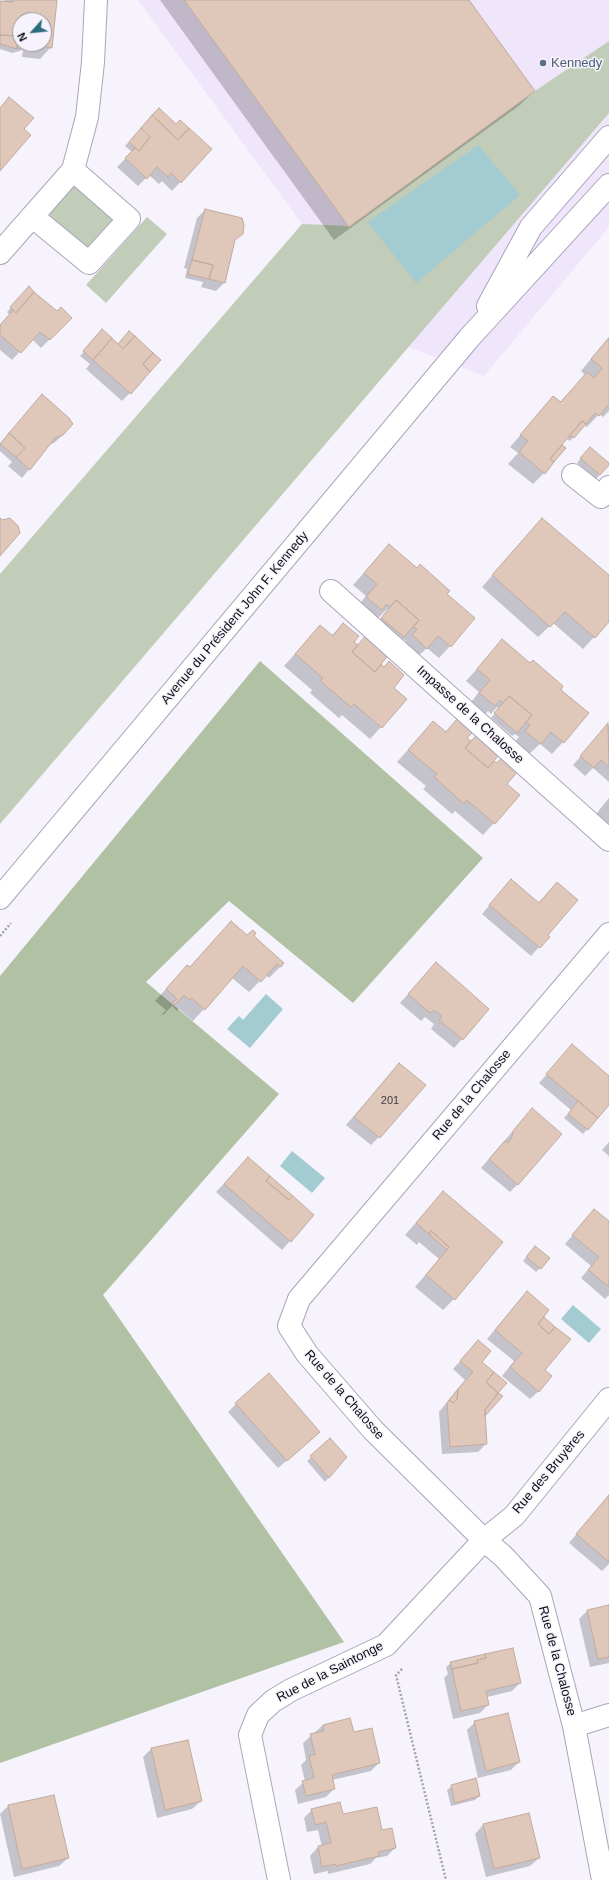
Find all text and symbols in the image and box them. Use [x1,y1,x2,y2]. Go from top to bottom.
north arrow [12,12,52,52]
text: N [15,31,29,43]
place label: Kennedy [551,55,602,71]
marker: Kennedy [538,58,548,68]
street label: Avenue du Président John F. Kennedy [158,528,312,708]
street label: Impasse de la Chalosse [413,663,527,767]
street label: Rue de la Chalosse [430,1047,514,1143]
house number: 201 [381,1094,399,1108]
street label: Rue de la Chalosse [301,1347,387,1443]
street label: Rue des Bruyères [510,1427,588,1517]
street label: Rue de la Chalosse [535,1604,579,1718]
street label: Rue de la Saintonge [274,1638,386,1706]

